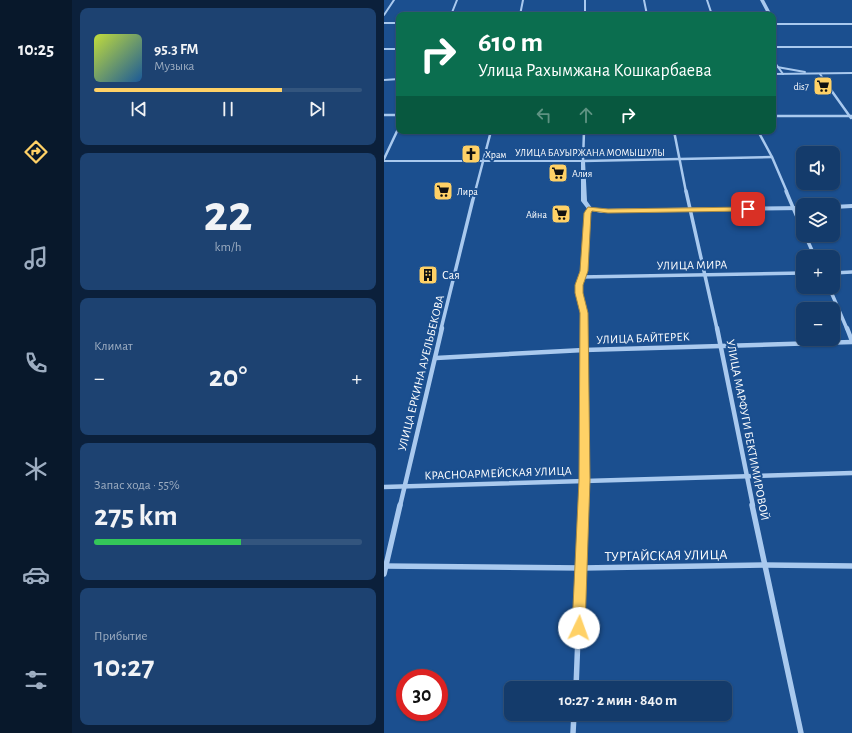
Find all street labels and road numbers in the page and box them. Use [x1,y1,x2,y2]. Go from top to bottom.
street label: УЛИЦА БАУЫРЖАНА МОМЫШУЛЫ [515,148,665,158]
street label: УЛИЦА МИРА [657,258,727,272]
street label: УЛИЦА ЕРКИНА АУЕЛЬБЕКОВА [396,294,446,452]
street label: УЛИЦА БАЙТЕРЕК [596,329,690,346]
street label: УЛИЦА МАРФУГИ БЕКТИМИРОВОЙ [725,338,772,522]
street label: КРАСНОАРМЕЙСКАЯ УЛИЦА [424,463,572,482]
street label: ТУРГАЙСКАЯ УЛИЦА [604,547,728,564]

